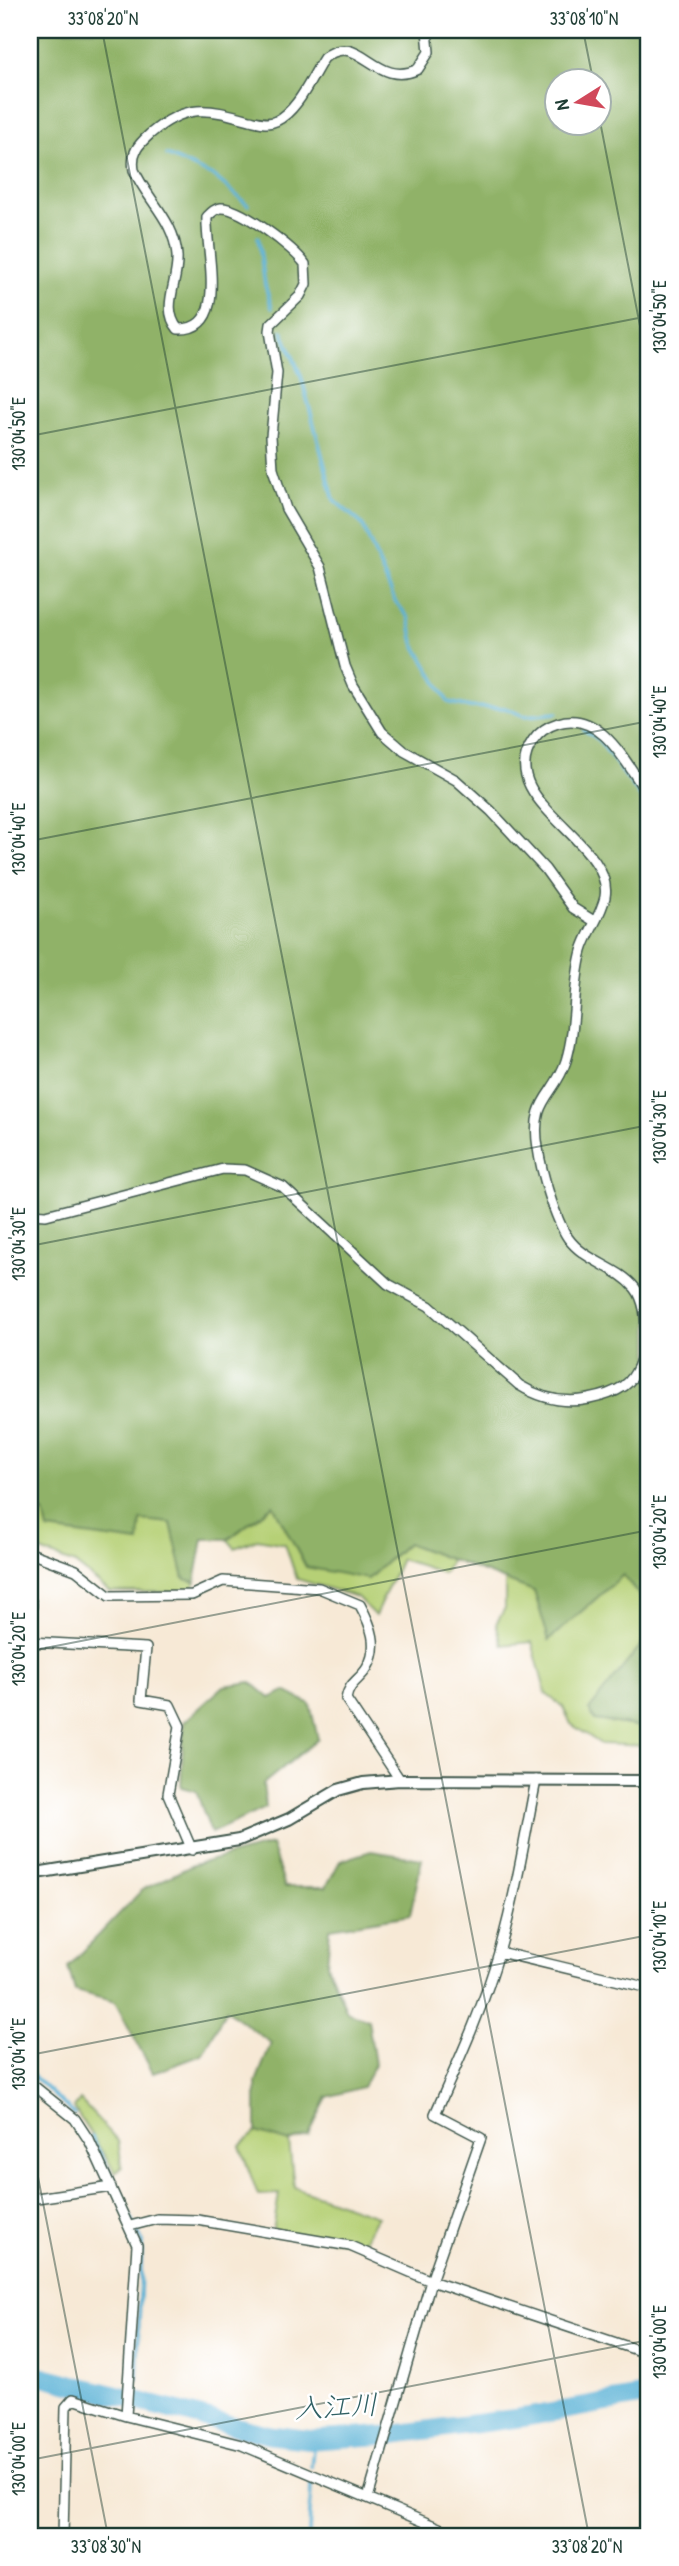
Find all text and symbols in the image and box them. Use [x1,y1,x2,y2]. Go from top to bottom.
text: 33°08'20"N [68,6,138,31]
text: 33°08'10"N [550,6,618,31]
north arrow [542,66,612,136]
text: N [548,98,575,113]
text: 130°04'50"E [647,280,672,354]
text: 130°04'50"E [6,397,31,471]
text: 130°04'40"E [647,686,672,758]
text: 130°04'40"E [6,803,31,875]
text: 130°04'30"E [647,1090,672,1164]
text: 130°04'30"E [6,1207,31,1281]
text: 130°04'20"E [647,1495,672,1569]
text: 130°04'20"E [6,1612,31,1686]
text: 130°04'10"E [647,1901,672,1973]
text: 130°04'10"E [6,2018,31,2090]
text: 130°04'00"E [647,2305,672,2379]
water label: 入江川 [293,2385,379,2427]
text: 130°04'00"E [6,2422,31,2496]
text: 33°08'30"N [71,2534,141,2559]
text: 33°08'20"N [552,2534,622,2559]

